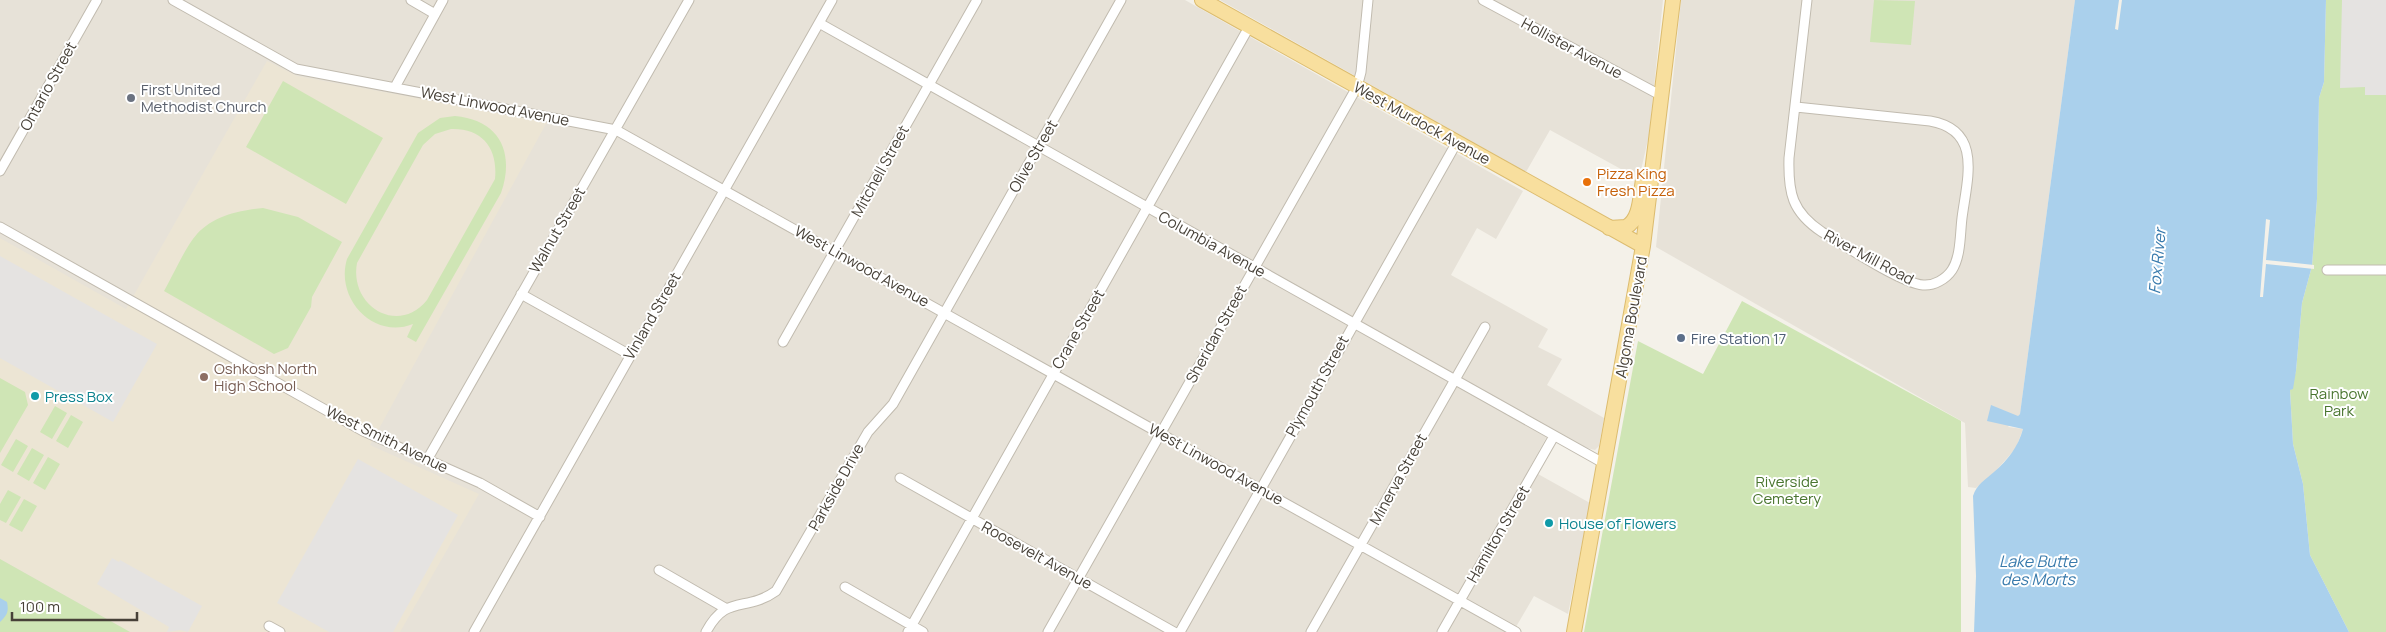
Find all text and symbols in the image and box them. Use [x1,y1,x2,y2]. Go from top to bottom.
street label: Hollister Avenue [1518,12,1626,84]
street label: Ontario Street [15,38,81,134]
street label: West Murdock Avenue [1350,77,1494,169]
place label: First United Methodist Church [141,79,267,117]
street label: West Linwood Avenue [419,81,571,131]
marker: First United Methodist Church [125,92,137,104]
street label: Olive Street [1004,116,1062,196]
street label: Mitchell Street [846,121,914,221]
place label: Pizza King Fresh Pizza [1597,163,1675,201]
marker: Pizza King Fresh Pizza [1581,176,1593,188]
street label: Walnut Street [524,183,590,277]
street label: Columbia Avenue [1155,206,1270,282]
street label: West Linwood Avenue [791,220,933,312]
street label: River Mill Road [1820,224,1918,290]
water label: Fox River [2143,225,2171,295]
street label: Algoma Boulevard [1610,254,1652,380]
street label: Vinland Street [618,268,686,364]
street label: Sheridan Street [1180,281,1252,387]
street label: Crane Street [1047,285,1109,373]
place label: Fire Station 17 [1691,328,1786,349]
street label: Plymouth Street [1280,332,1354,440]
marker: Fire Station 17 [1675,332,1687,344]
place label: Oshkosh North High School [214,358,317,396]
marker: Oshkosh North High School [198,371,210,383]
park label: Rainbow Park [2309,383,2369,421]
place label: Press Box [45,386,113,407]
marker: Press Box [29,390,41,402]
street label: West Smith Avenue [322,400,452,478]
street label: West Linwood Avenue [1145,418,1287,510]
street label: Minerva Street [1364,429,1432,529]
street label: Parkside Drive [803,439,869,534]
park label: Riverside Cemetery [1753,471,1821,509]
street label: Hamilton Street [1462,482,1534,586]
place label: House of Flowers [1559,513,1677,534]
street label: Roosevelt Avenue [978,516,1096,594]
marker: House of Flowers [1543,517,1555,529]
water label: Lake Butte des Morts [1999,550,2079,590]
scale bar [12,590,138,622]
text: 100 m [20,596,60,617]

